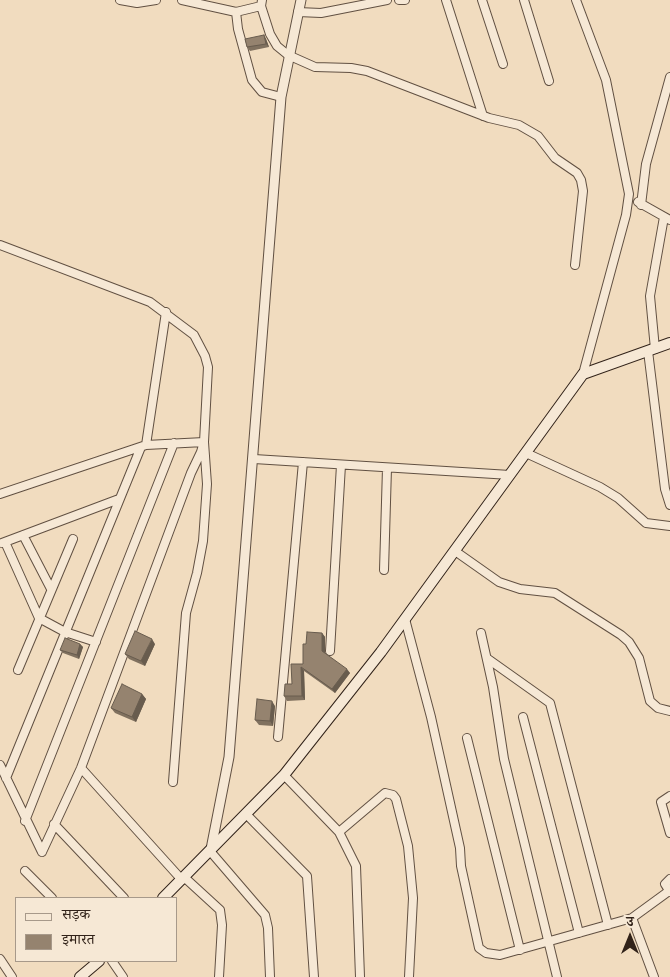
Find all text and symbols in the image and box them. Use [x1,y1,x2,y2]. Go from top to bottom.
legend [15,897,178,962]
text: सड़क [62,908,90,923]
north arrow [605,912,655,962]
text: उ [626,915,634,929]
text: इमारत [62,933,95,948]

